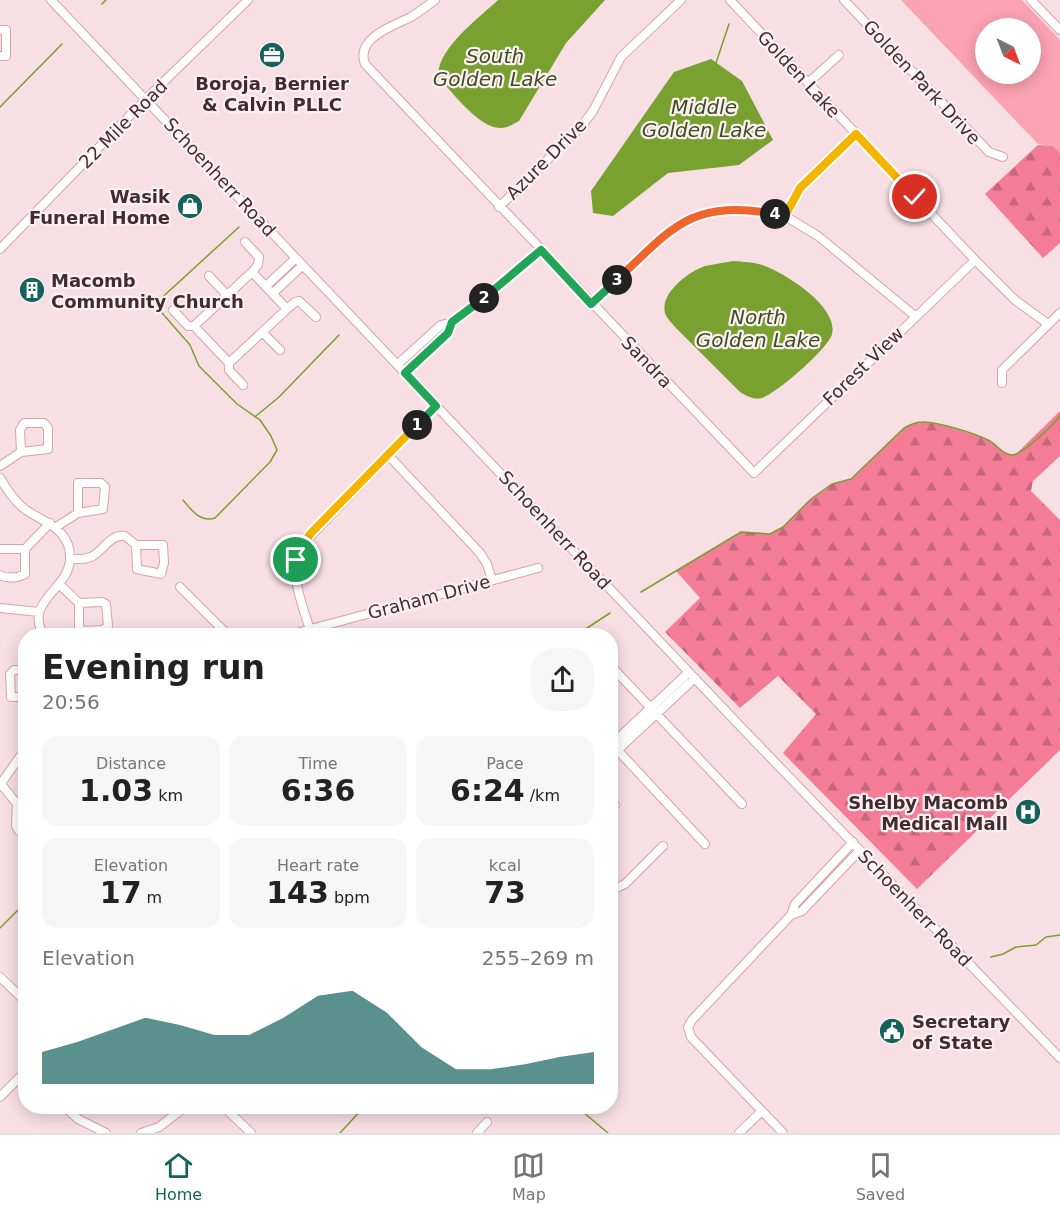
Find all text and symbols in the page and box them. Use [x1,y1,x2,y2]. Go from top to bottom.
street label: Golden Park Drive [859,16,985,148]
north arrow [975,18,1041,84]
map controls [975,18,1041,84]
street label: Golden Lake [753,26,845,122]
office icon: Boroja, Bernier & Calvin PLLC [257,40,287,70]
water label: South Golden Lake [433,44,557,91]
place label: Boroja, Bernier & Calvin PLLC [195,73,349,115]
street label: 22 Mile Road [75,76,171,172]
water label: Middle Golden Lake [642,95,766,142]
street label: Schoenherr Road [160,113,280,241]
street label: Azure Drive [501,114,591,204]
pin [889,171,940,222]
icon: check [898,180,931,213]
place label: Wasik Funeral Home [29,186,171,228]
shop icon: Wasik Funeral Home [175,191,205,221]
pin: 4 [760,199,790,229]
text: 4 [769,204,781,223]
pin: 3 [602,265,632,295]
place label: Macomb Community Church [51,270,244,312]
text: 3 [611,270,623,289]
building icon: Macomb Community Church [17,275,47,305]
pin: 2 [469,283,499,313]
text: 2 [478,288,490,307]
water label: North Golden Lake [696,305,820,352]
street label: Forest View [818,322,908,410]
street label: Sandra [617,332,677,392]
pin: 1 [402,410,432,440]
text: 1 [411,415,423,434]
street label: Schoenherr Road [495,466,615,594]
pin [270,534,321,585]
icon: arrive [279,543,312,576]
street label: Graham Drive [365,571,493,623]
text: Evening run [42,648,265,687]
button: share [531,648,594,711]
text: 20:56 [42,690,100,714]
text: Distance [96,754,166,773]
text: Time [298,754,338,773]
text: Pace [486,754,524,773]
text: 1.03 [79,773,153,808]
text: 6:36 [281,773,355,808]
text: 6:24 [450,773,525,808]
text: km [153,786,183,805]
text: /km [525,786,560,805]
place label: Shelby Macomb Medical Mall [848,792,1008,834]
hospital icon: Shelby Macomb Medical Mall [1013,797,1043,827]
street label: Schoenherr Road [854,845,976,971]
text: Elevation [94,856,168,875]
text: Heart rate [277,856,359,875]
text: kcal [489,856,521,875]
text: 17 [100,875,142,910]
text: 143 [266,875,329,910]
text: 73 [484,875,526,910]
text: m [142,888,162,907]
text: bpm [329,888,370,907]
text: Elevation [42,946,135,970]
text: 255–269 m [482,946,594,970]
place label: Secretary of State [912,1011,1011,1053]
public building icon: Secretary of State [877,1016,907,1046]
tab: Home [155,1149,202,1204]
tab: Map [512,1149,546,1204]
tab: Saved [856,1149,905,1204]

